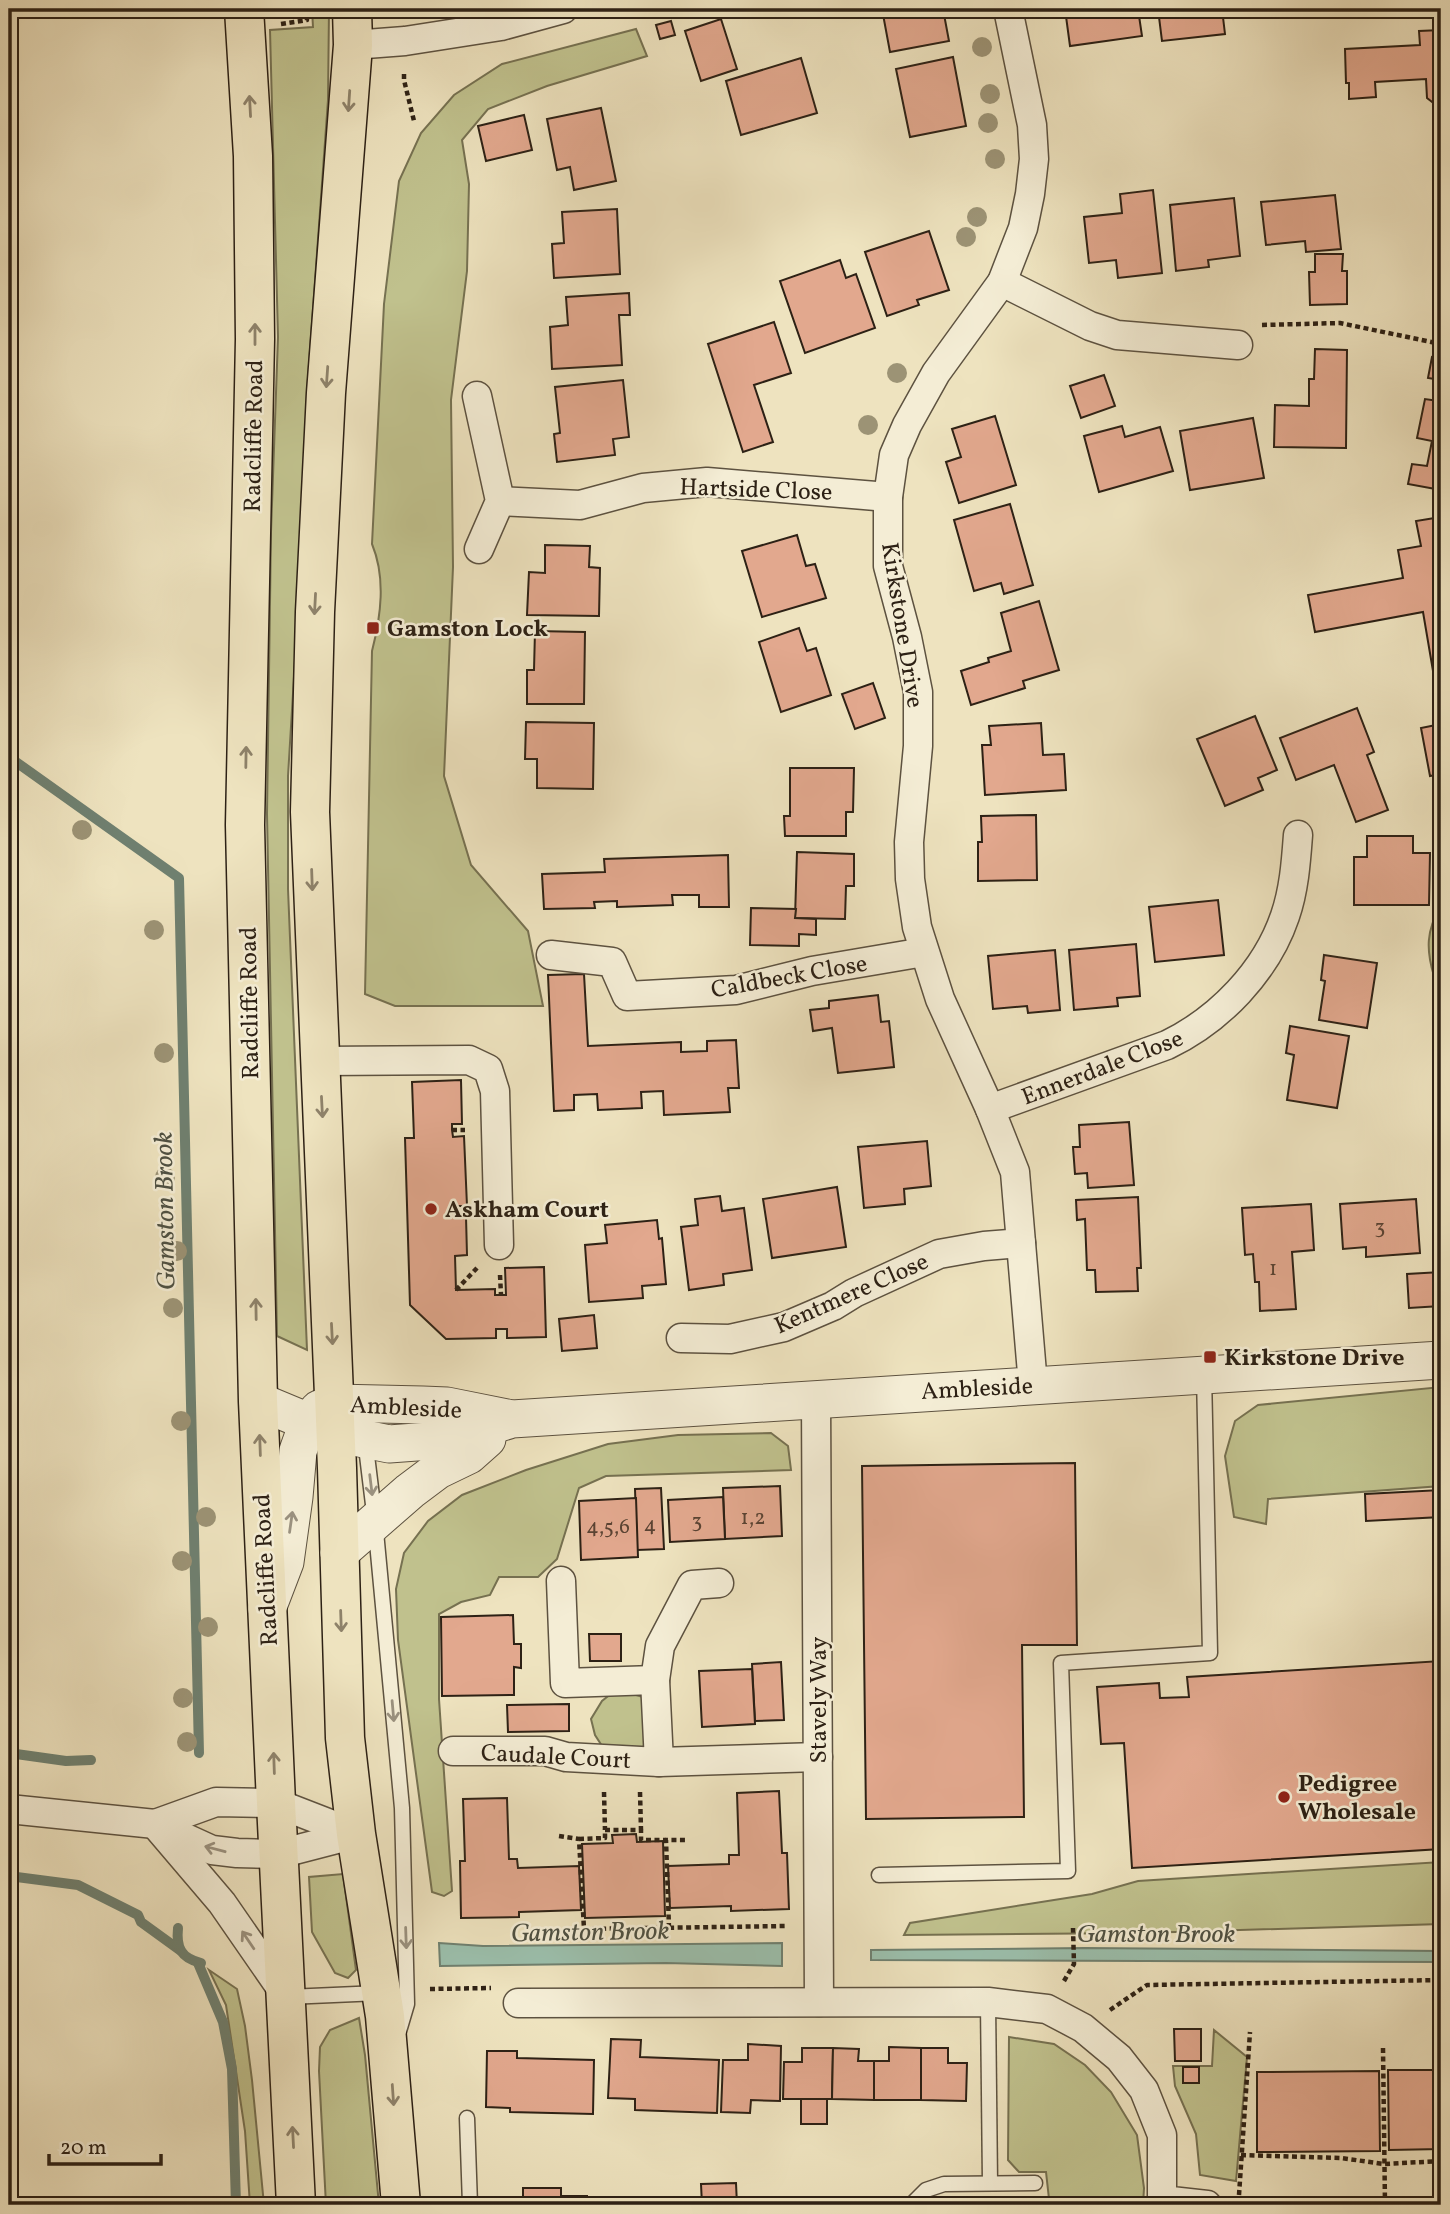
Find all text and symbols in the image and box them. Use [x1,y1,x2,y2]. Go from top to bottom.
one-way arrow [342,90,355,112]
one-way arrow [244,95,257,118]
one-way arrow [248,322,262,345]
street label: Radcliffe Road [237,359,273,513]
one-way arrow [320,365,333,388]
street label: Hartside Close [679,471,833,511]
street label: Kirkstone Drive [871,540,931,710]
one-way arrow [309,592,322,615]
place label: Gamston Lock [387,613,548,647]
marker: Gamston Lock [365,620,381,636]
one-way arrow [240,746,253,769]
one-way arrow [306,868,319,891]
street label: Radcliffe Road [233,926,269,1080]
street label: Caldbeck Close [709,947,870,1008]
street label: Ennerdale Close [1017,1022,1188,1115]
one-way arrow [315,1095,328,1118]
water label: Gamston Brook [147,1131,185,1291]
place label: Askham Court [445,1194,609,1228]
marker: Askham Court [423,1201,439,1217]
house number: 3 [1375,1213,1385,1242]
street label: Kentmere Close [769,1246,934,1344]
house number: 1 [1269,1255,1277,1284]
one-way arrow [250,1297,263,1320]
one-way arrow [325,1323,338,1346]
place label: Kirkstone Drive [1224,1342,1404,1376]
marker: Kirkstone Drive [1202,1349,1218,1365]
street label: Ambleside [920,1370,1034,1410]
street label: Ambleside [349,1389,463,1429]
one-way arrow [253,1433,266,1456]
one-way arrow [364,1473,377,1495]
street label: Radcliffe Road [246,1493,288,1647]
house number: 1,2 [741,1504,765,1533]
house number: 3 [692,1507,702,1536]
one-way arrow [285,1511,298,1534]
house number: 4 [644,1511,656,1540]
house number: 4,5,6 [586,1513,630,1542]
one-way arrow [335,1609,348,1632]
street label: Stavely Way [803,1637,837,1763]
one-way arrow [387,1699,400,1722]
street label: Caudale Court [480,1737,632,1779]
one-way arrow [267,1751,281,1774]
place label: Pedigree Wholesale [1298,1768,1416,1830]
marker: Pedigree Wholesale [1276,1789,1292,1805]
one-way arrow [204,1842,226,1855]
water label: Gamston Brook [510,1914,670,1952]
water label: Gamston Brook [1077,1917,1235,1953]
one-way arrow [399,1926,412,1949]
one-way arrow [241,1931,255,1950]
one-way arrow [387,2084,400,2106]
scale bar [49,2123,161,2167]
one-way arrow [287,2126,300,2149]
text: 20 m [60,2134,106,2163]

